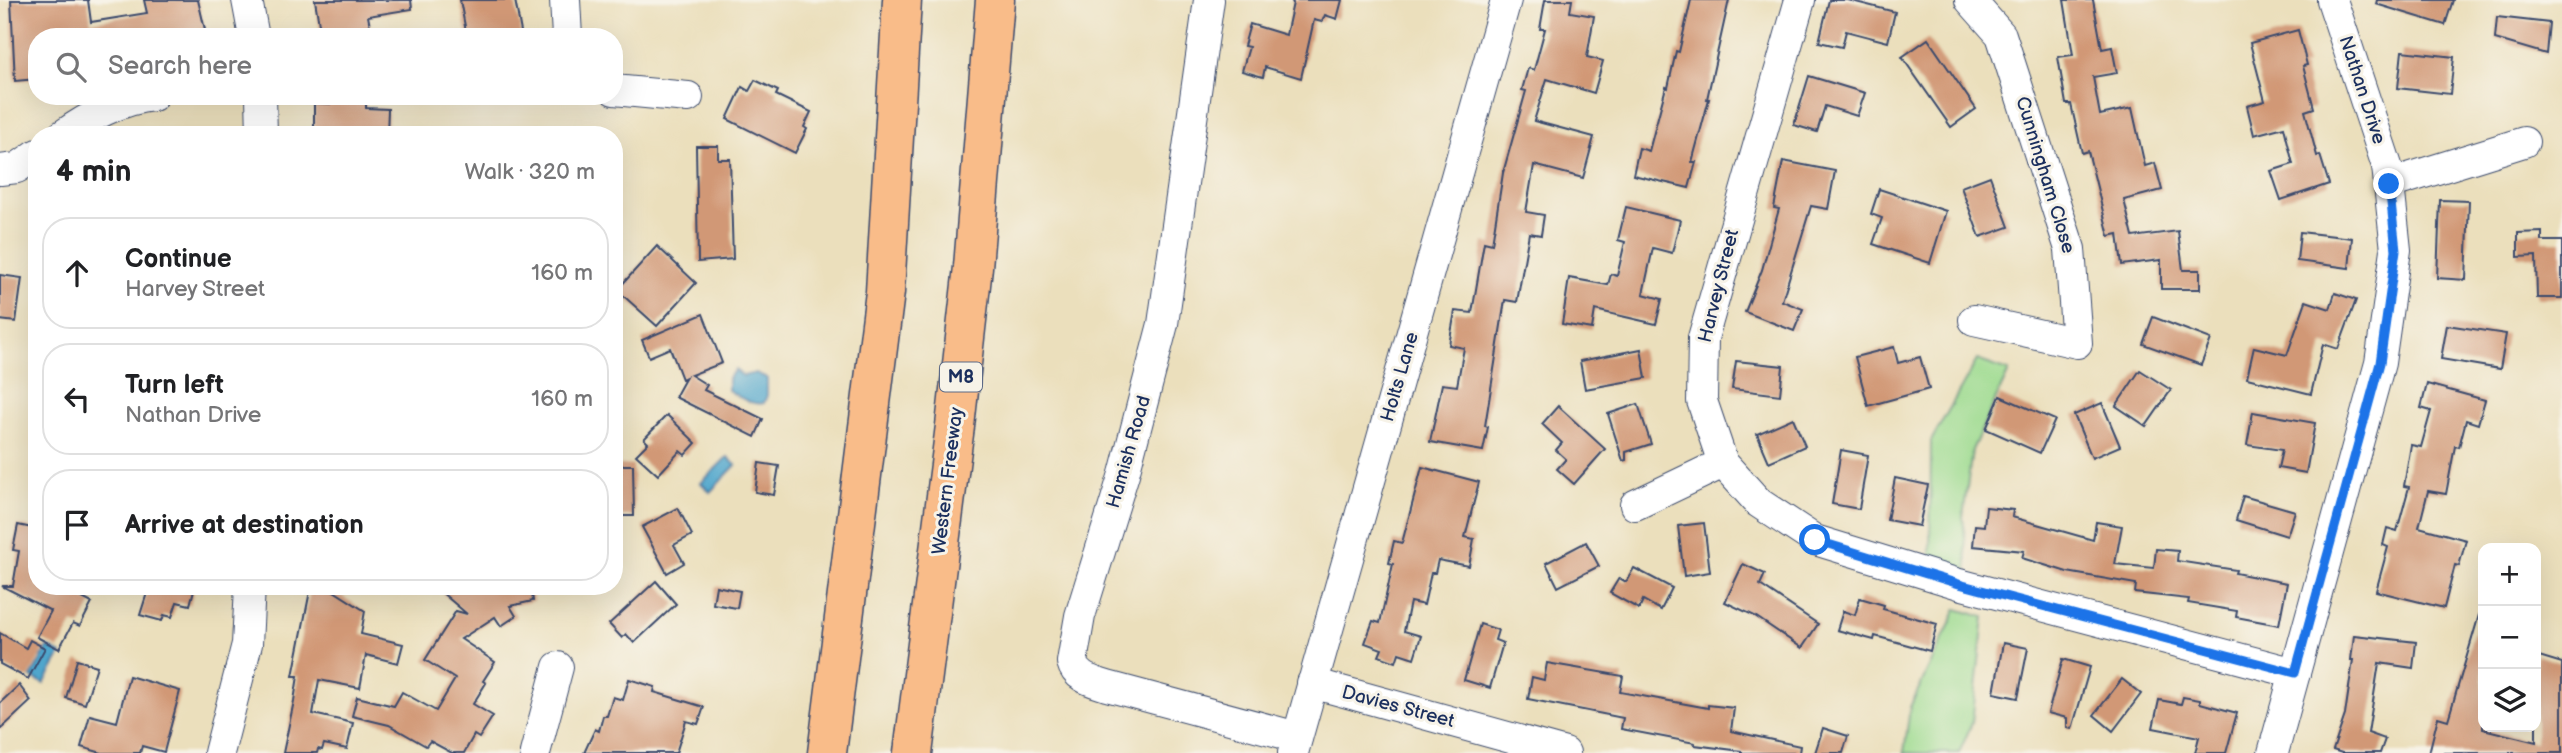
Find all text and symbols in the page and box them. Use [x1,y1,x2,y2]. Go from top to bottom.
search box [28,28,623,105]
street label: Nathan Drive [2334,33,2390,147]
icon: search [52,48,90,86]
text: Search here [108,51,252,82]
street label: Cunningham Close [2010,94,2080,256]
text: 4 min [56,154,131,190]
text: Walk · 320 m [464,158,595,186]
route end [2373,168,2404,199]
street label: Harvey Street [1694,227,1744,345]
text: Continue [125,244,232,275]
icon: ahead [58,254,96,292]
text: 160 m [531,259,593,287]
text: Harvey Street [125,275,265,303]
street label: Holts Lane [1376,330,1424,424]
road number: M8 [940,362,982,391]
text: Turn left [125,370,224,401]
icon: left [58,380,96,418]
text: 160 m [531,385,593,413]
street label: Hamish Road [1102,393,1156,511]
text: Nathan Drive [125,401,261,429]
street label: Western Freeway [928,406,969,556]
icon: arrive [58,506,96,544]
text: Arrive at destination [125,510,364,541]
route start [1799,524,1830,555]
map controls [2478,543,2541,732]
button: + [2478,543,2541,606]
button: − [2478,606,2541,669]
button: layers [2478,669,2541,732]
street label: Davies Street [1339,681,1457,733]

